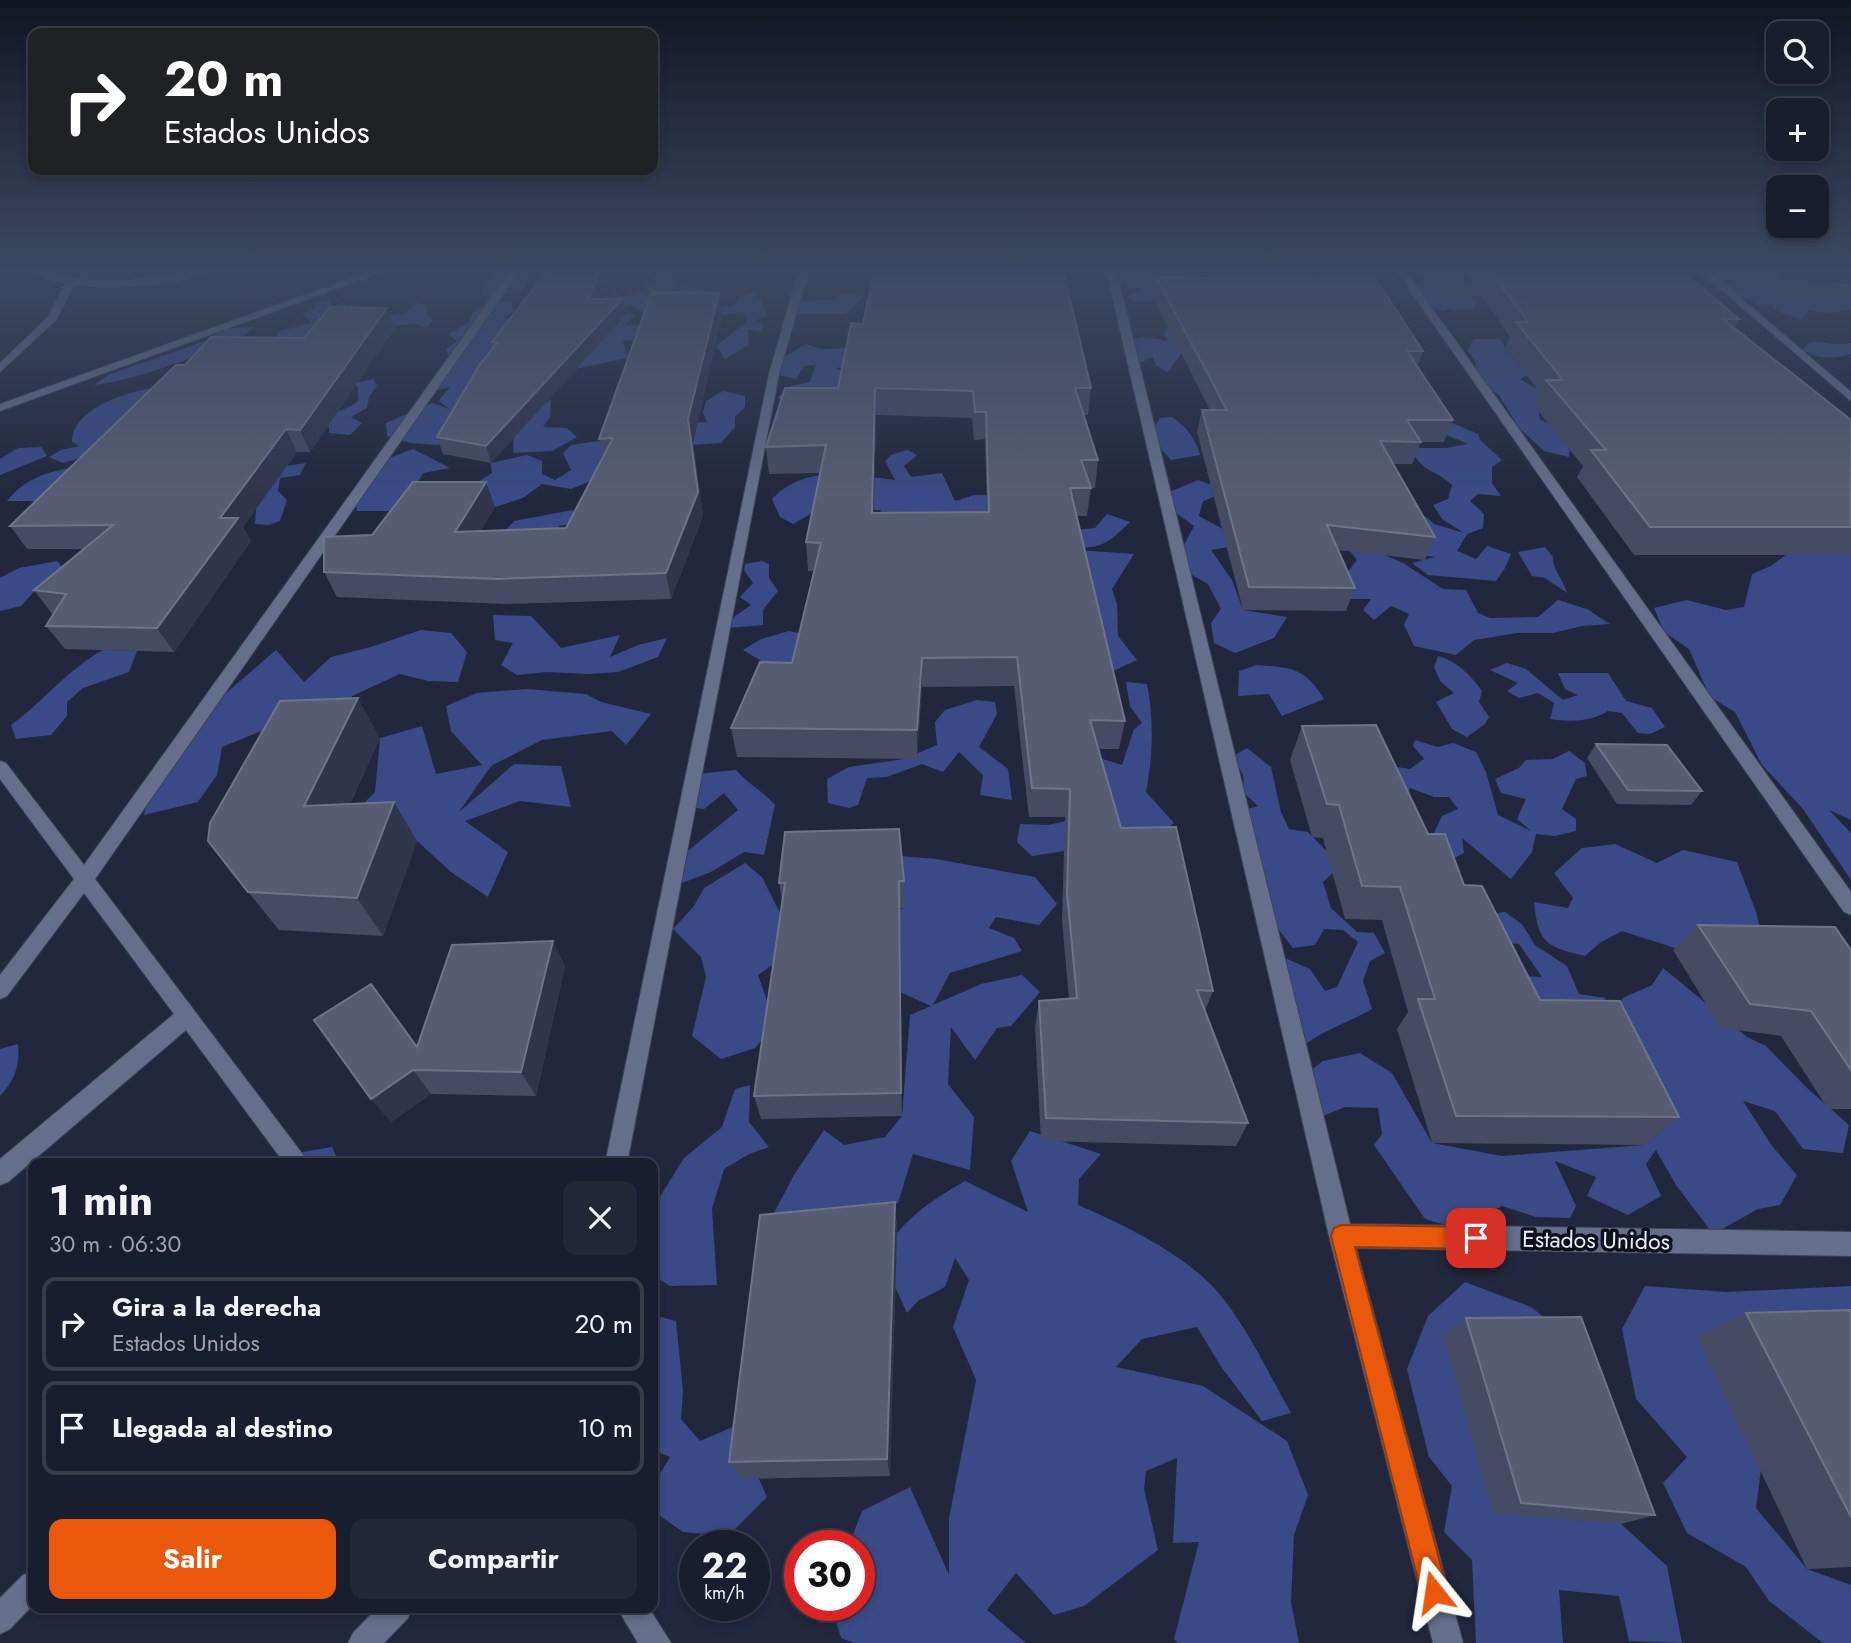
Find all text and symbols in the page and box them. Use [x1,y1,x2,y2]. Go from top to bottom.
map controls [1766,21,1829,238]
button: search [1766,21,1829,84]
text: 20 m [164,44,283,114]
icon: right [49,56,140,147]
button: + [1766,98,1829,161]
text: Estados Unidos [164,109,370,155]
button: − [1766,175,1829,238]
text: 1 min [49,1170,153,1231]
button: close [563,1181,637,1255]
pin [1446,1208,1506,1268]
icon: arrive [1457,1219,1495,1257]
street label: Estados Unidos [1522,1222,1670,1258]
text: 30 m · 06:30 [49,1227,181,1261]
text: Gira a la derecha [112,1288,321,1326]
icon: right [53,1305,91,1343]
text: 20 m [575,1305,633,1343]
text: Estados Unidos [112,1326,260,1360]
icon: arrive [53,1409,91,1447]
text: Llegada al destino [112,1409,333,1447]
text: 10 m [578,1409,633,1447]
button: Salir [49,1519,336,1599]
button: Compartir [350,1519,637,1599]
speed limit sign: 30 [784,1530,875,1621]
text: 22 [702,1541,747,1591]
position arrow [1397,1555,1471,1629]
text: km/h [704,1580,745,1606]

